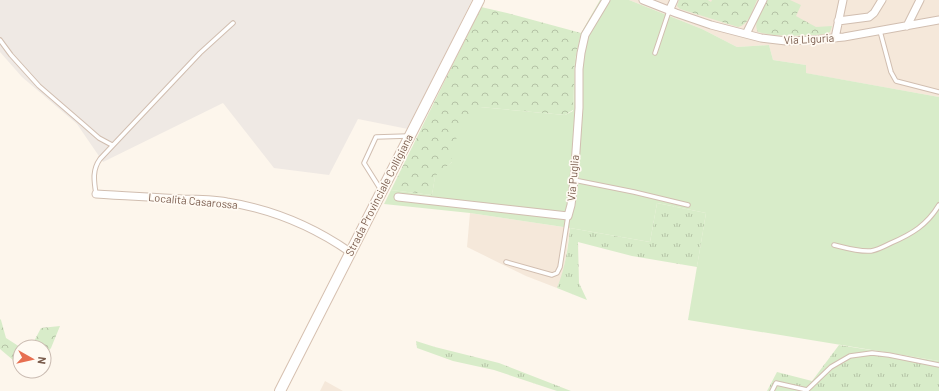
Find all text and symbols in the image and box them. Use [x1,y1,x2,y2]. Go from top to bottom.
street label: Via Liguria [783,31,834,46]
street label: Strada Provinciale Colligiana [342,132,415,258]
street label: Via Puglia [564,154,581,202]
street label: Località Casarossa [148,190,238,211]
north arrow [12,339,52,379]
text: N [35,356,49,365]

